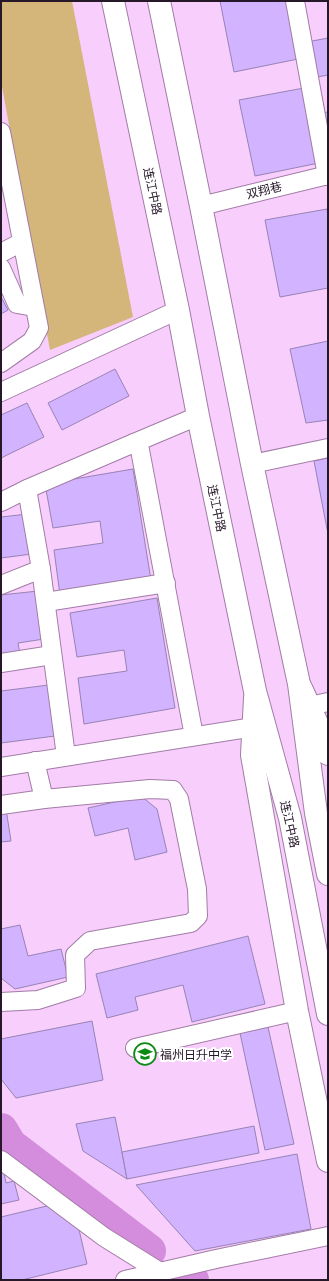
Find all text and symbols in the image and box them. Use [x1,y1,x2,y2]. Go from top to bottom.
street label: 连江中路 [140,166,166,216]
street label: 双翔巷 [244,177,284,203]
street label: 连江中路 [204,483,230,533]
street label: 连江中路 [276,799,304,849]
school or university icon: 福州日升中学 [132,1041,158,1067]
place label: 福州日升中学 [160,1046,232,1063]

